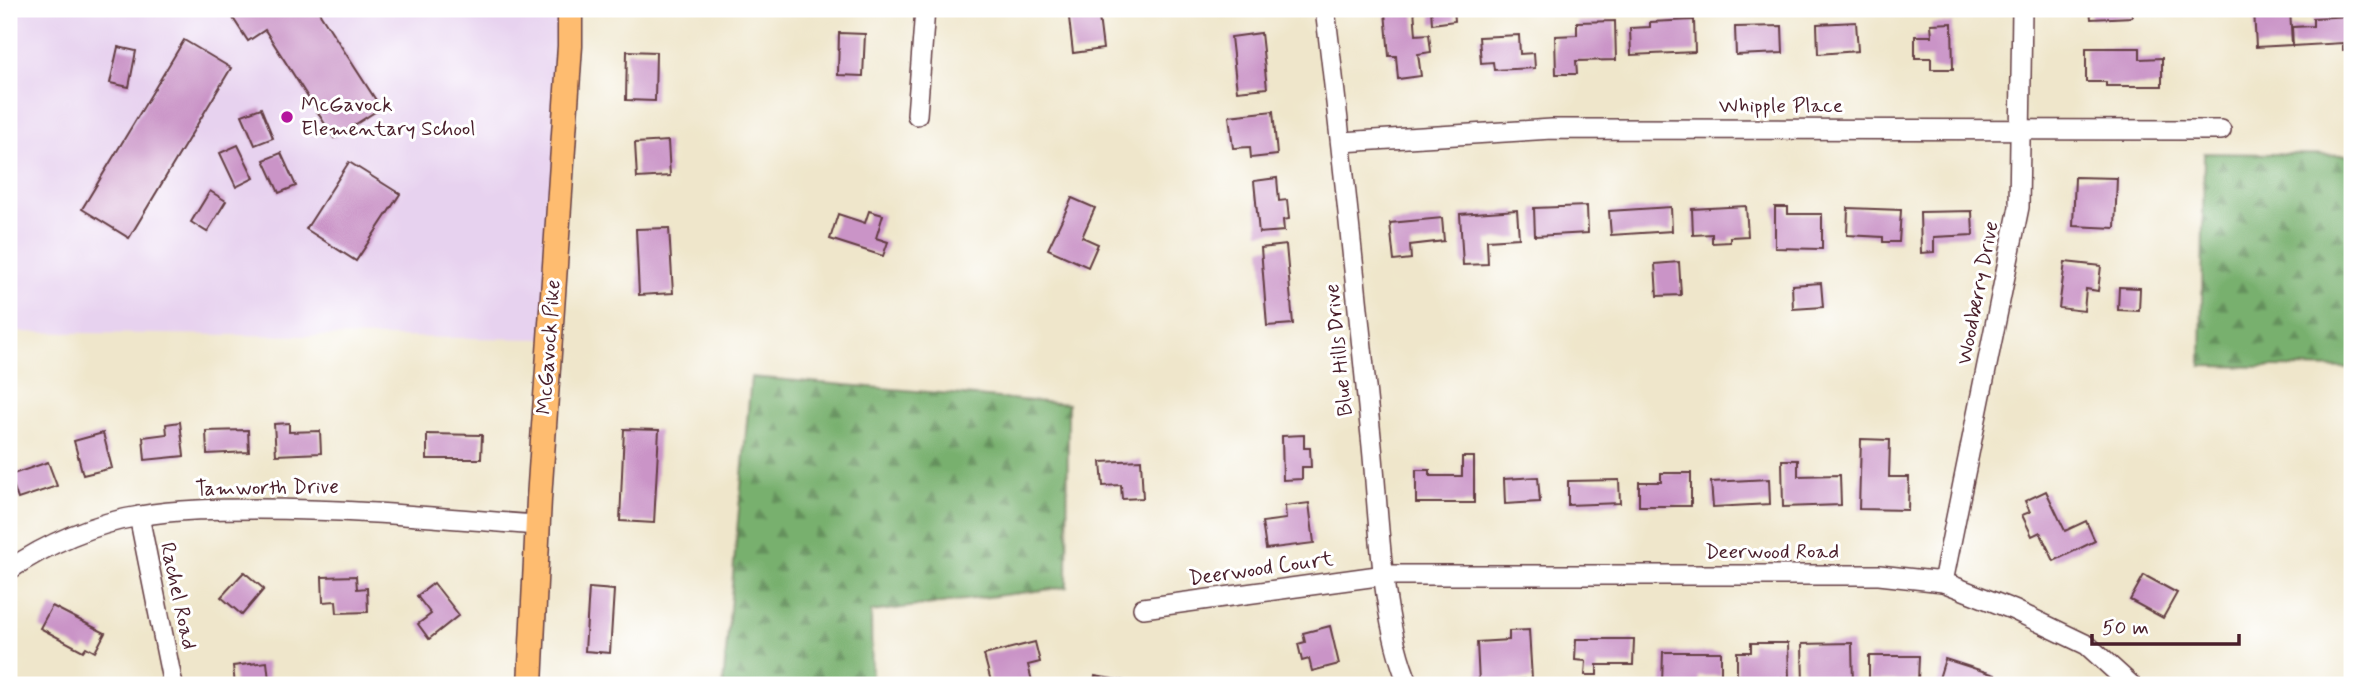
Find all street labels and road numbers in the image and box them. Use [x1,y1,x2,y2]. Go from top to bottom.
street label: Whipple Place [1719,92,1843,120]
street label: Woodberry Drive [1950,219,2006,367]
street label: McGavock Pike [530,279,568,415]
street label: Blue Hills Drive [1318,282,1360,418]
street label: Tamworth Drive [195,473,339,503]
street label: Deerwood Road [1705,538,1839,566]
street label: Rachel Road [153,540,203,652]
street label: Deerwood Court [1187,545,1336,593]

